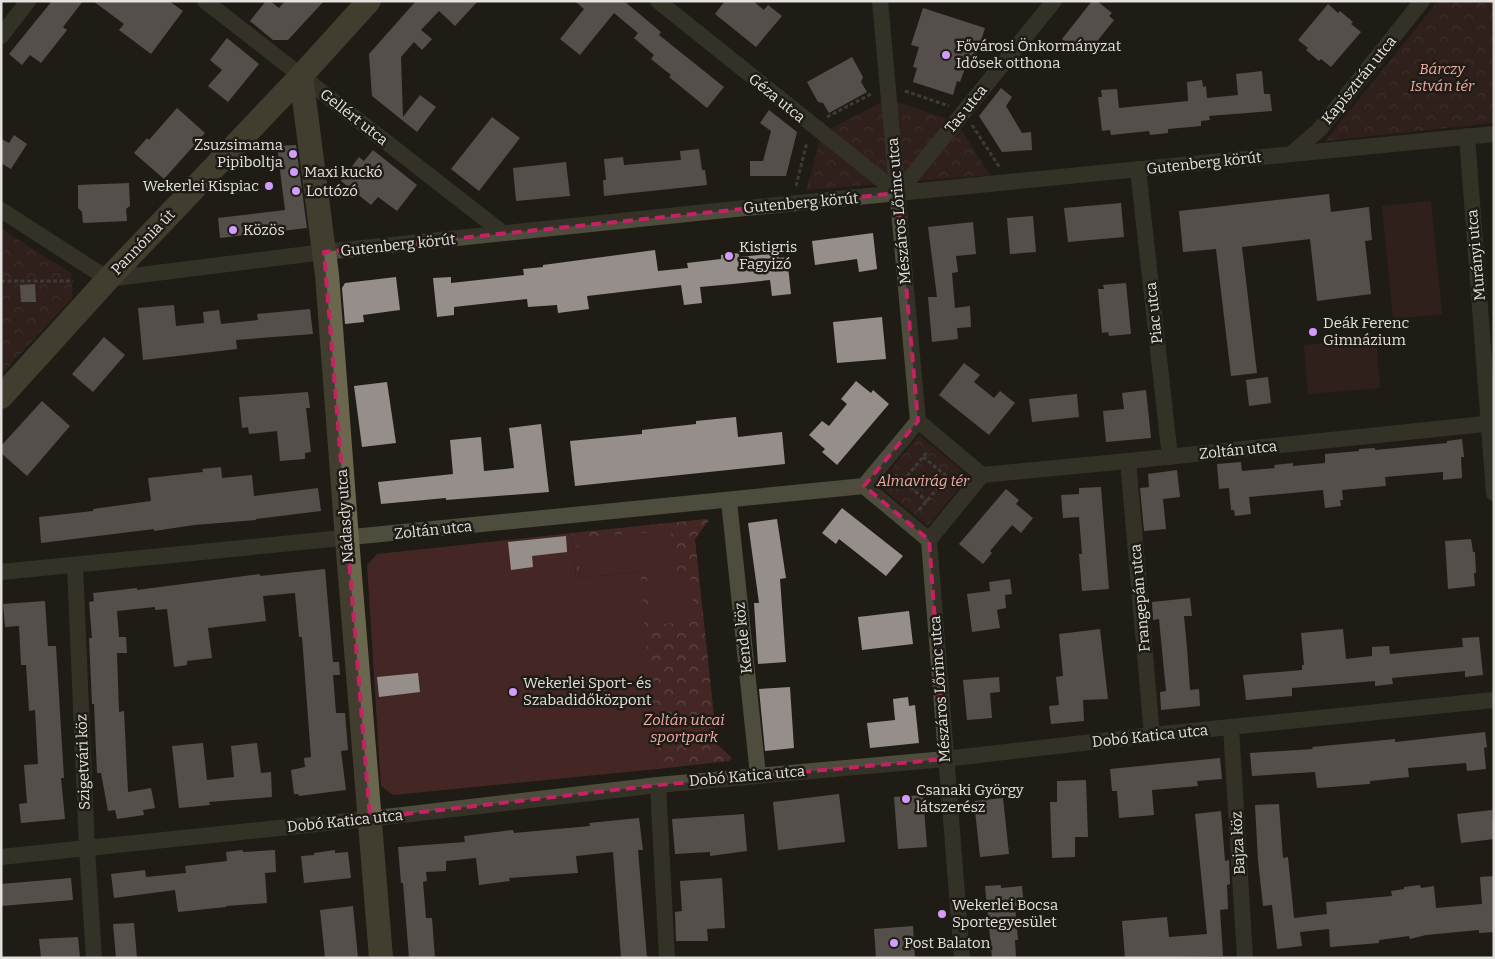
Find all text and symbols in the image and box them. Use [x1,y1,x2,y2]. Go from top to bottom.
street label: Kapisztrán utca [1318,32,1400,128]
place label: Fővárosi Önkormányzat Idősek otthona [956,37,1122,72]
marker: Fővárosi Önkormányzat Idősek otthona [940,49,952,61]
park label: Bárczy István tér [1410,60,1475,95]
street label: Géza utca [745,70,809,126]
street label: Tas utca [941,81,991,137]
street label: Gellért utca [316,85,392,149]
place label: Zsuzsimama Pipiboltja [194,136,283,171]
street label: Mészáros Lőrinc utca [884,137,914,285]
marker: Zsuzsimama Pipiboltja [287,148,299,160]
street label: Gutenberg körút [1146,148,1263,178]
place label: Maxi kuckó [304,163,382,181]
marker: Maxi kuckó [288,166,300,178]
place label: Wekerlei Kispiac [143,177,259,195]
marker: Wekerlei Kispiac [263,180,275,192]
place label: Lottózó [306,182,358,200]
marker: Lottózó [290,185,302,197]
street label: Gutenberg körút [743,189,860,217]
street label: Pannónia út [107,205,179,278]
street label: Murányi utca [1463,209,1489,301]
place label: Közös [243,221,285,239]
marker: Közös [227,224,239,236]
street label: Gutenberg körút [340,230,457,260]
place label: Kistigris Fagyizó [739,238,797,273]
marker: Kistigris Fagyizó [723,250,735,262]
street label: Piac utca [1142,281,1166,345]
place label: Deák Ferenc Gimnázium [1323,314,1410,349]
marker: Deák Ferenc Gimnázium [1307,326,1319,338]
street label: Zoltán utca [1198,437,1278,463]
street label: Nádasdy utca [333,469,357,563]
park label: Almavirág tér [876,472,970,490]
street label: Zoltán utca [393,517,473,543]
street label: Frangepán utca [1126,543,1154,653]
street label: Kende köz [730,601,756,675]
street label: Mészáros Lőrinc utca [926,615,954,763]
place label: Wekerlei Sport- és Szabadidőközpont [523,674,652,709]
marker: Wekerlei Sport- és Szabadidőközpont [507,686,519,698]
park label: Zoltán utcai sportpark [643,711,725,746]
street label: Szigetvári köz [72,714,94,810]
street label: Dobó Katica utca [1091,721,1209,751]
street label: Dobó Katica utca [688,762,806,790]
place label: Csanaki György látszerész [916,781,1024,816]
marker: Csanaki György látszerész [900,793,912,805]
street label: Dobó Katica utca [286,806,404,836]
street label: Bajza köz [1227,811,1249,875]
place label: Wekerlei Bocsa Sportegyesület [952,896,1058,931]
marker: Wekerlei Bocsa Sportegyesület [936,908,948,920]
place label: Post Balaton [904,934,991,952]
marker: Post Balaton [888,937,900,949]

